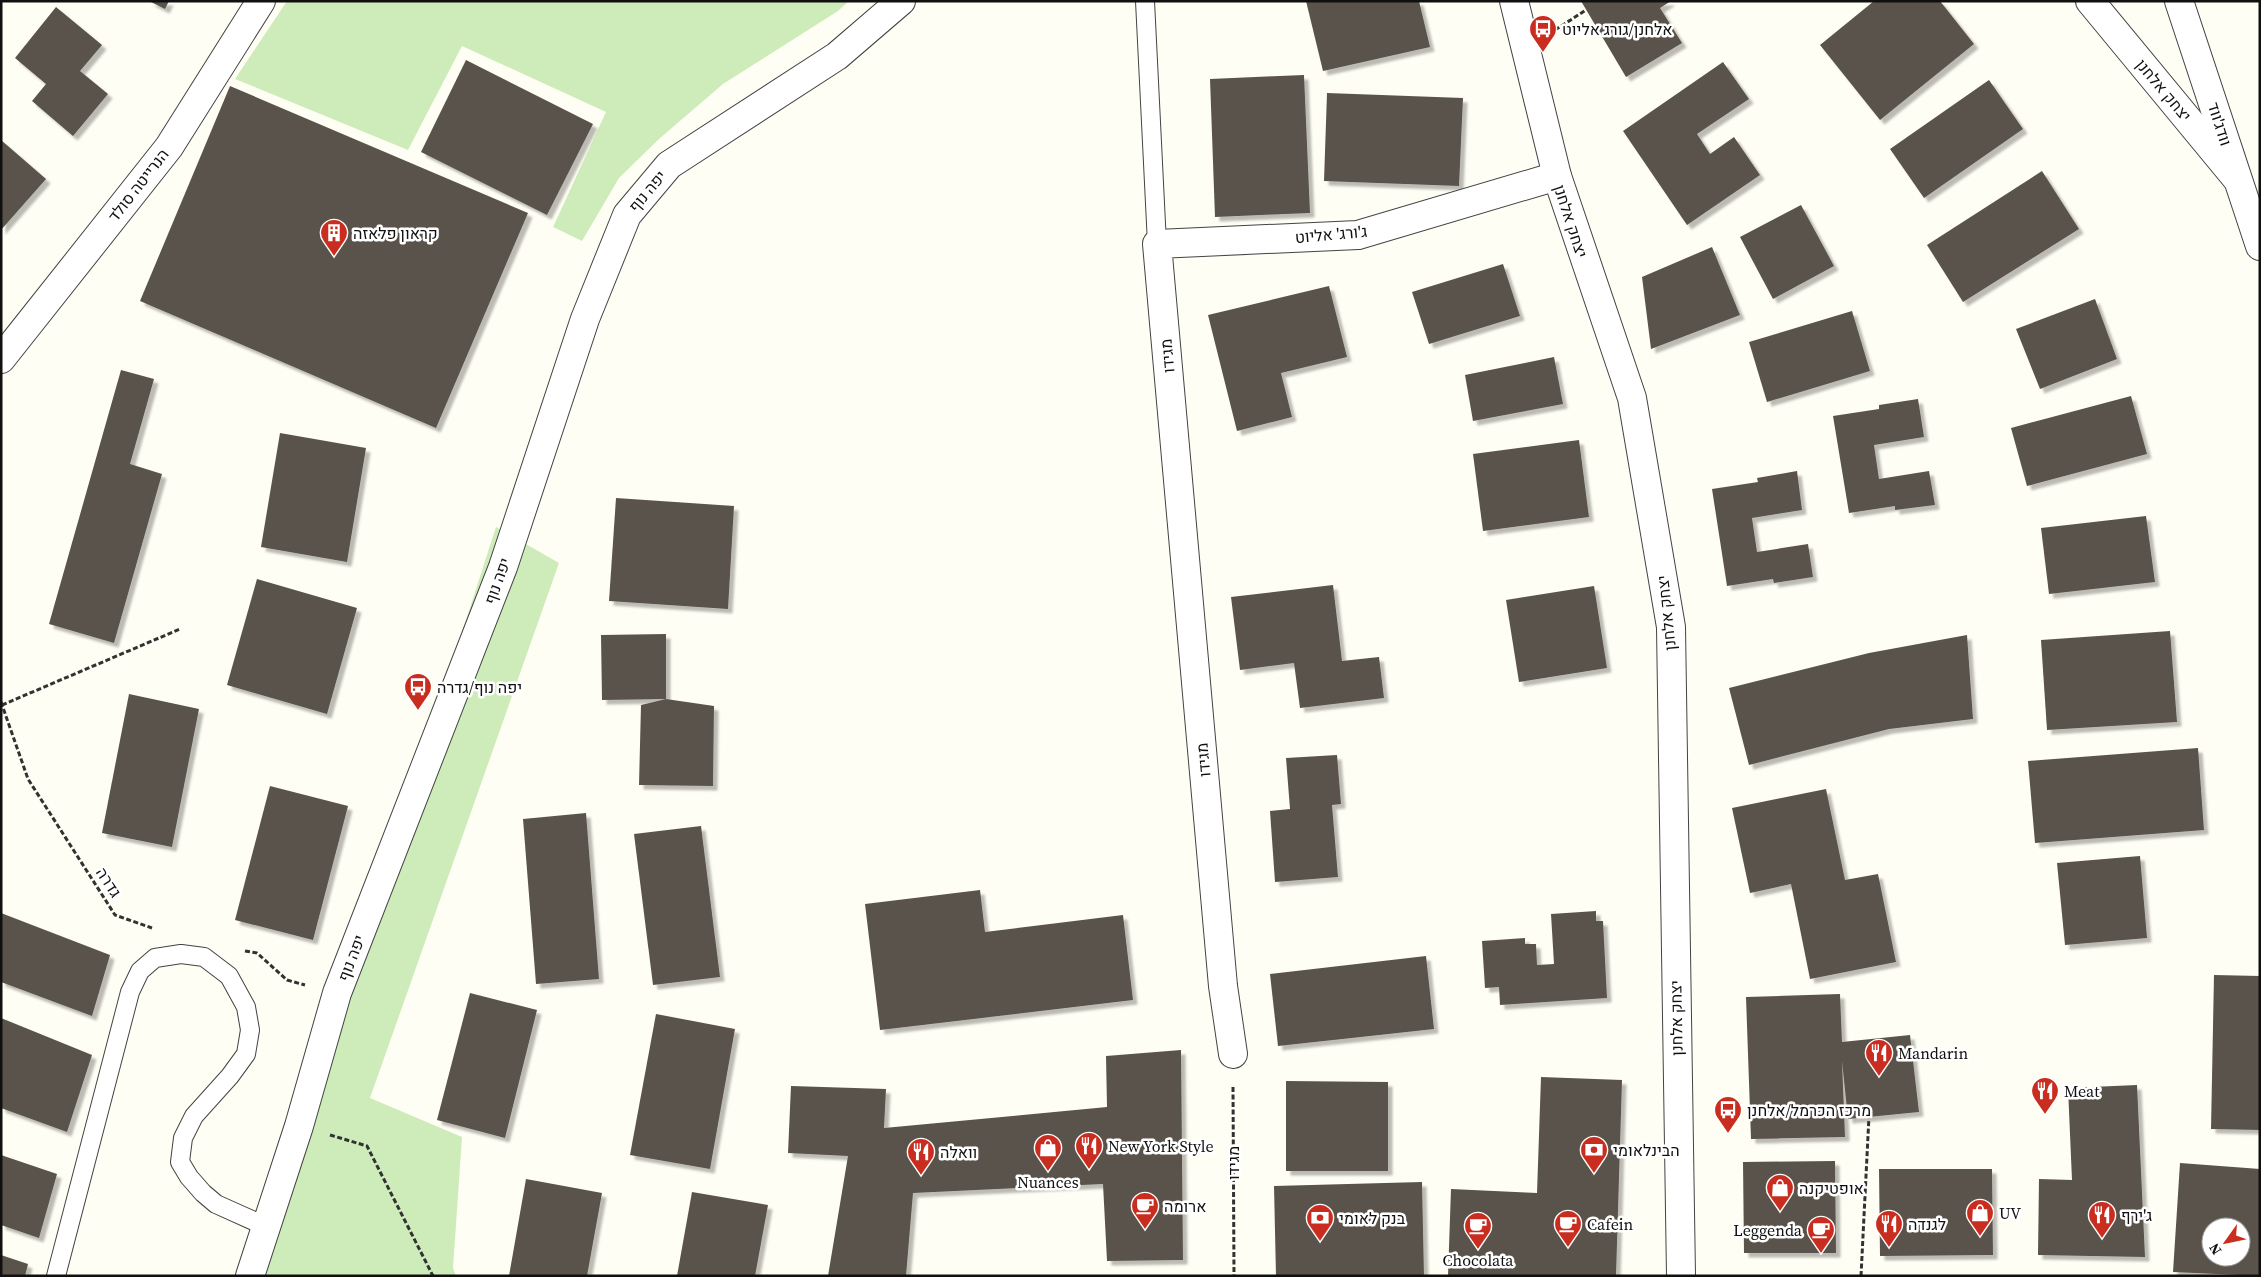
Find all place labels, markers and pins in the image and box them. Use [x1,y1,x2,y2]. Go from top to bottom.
bus stop icon: אלחנן/גורג אליוט [1528,14,1558,53]
place label: אלחנן/גורג אליוט [1562,18,1672,40]
building icon: קראון פלאזה [319,218,349,257]
place label: קראון פלאזה [353,222,438,244]
bus stop icon: יפה נוף/גדרה [403,672,433,711]
place label: יפה נוף/גדרה [437,676,522,698]
restaurant icon: Mandarin [1864,1038,1894,1077]
place label: Mandarin [1898,1042,1968,1064]
restaurant icon: Meat [2030,1076,2060,1115]
place label: Meat [2064,1080,2100,1102]
bus stop icon: מרכז הכרמל/אלחנן [1713,1095,1743,1134]
place label: מרכז הכרמל/אלחנן [1747,1099,1871,1121]
restaurant icon: New York Style [1074,1131,1104,1170]
shop icon: Nuances [1033,1133,1063,1172]
place label: New York Style [1108,1135,1214,1157]
bank icon: הבינלאומי [1579,1135,1609,1174]
restaurant icon: וואלה [906,1137,936,1176]
place label: הבינלאומי [1613,1139,1680,1161]
place label: וואלה [940,1141,977,1163]
place label: Nuances [1017,1171,1079,1193]
shop icon: אופטיקנה [1765,1173,1795,1212]
place label: אופטיקנה [1799,1177,1864,1199]
cafe icon: ארומה [1130,1191,1160,1230]
place label: ארומה [1164,1195,1206,1217]
shop icon: UV [1965,1198,1995,1237]
restaurant icon: ג'ירף [2087,1200,2117,1239]
place label: UV [1999,1202,2021,1224]
bank icon: בנק לאומי [1305,1203,1335,1242]
place label: ג'ירף [2121,1204,2152,1226]
place label: בנק לאומי [1339,1207,1406,1229]
cafe icon: Cafein [1553,1209,1583,1248]
restaurant icon: לגנדה [1874,1209,1904,1248]
cafe icon: Chocolata [1463,1211,1493,1250]
place label: Cafein [1587,1213,1634,1235]
place label: לגנדה [1908,1213,1946,1235]
cafe icon: Leggenda [1806,1215,1836,1254]
place label: Leggenda [1733,1219,1803,1241]
place label: Chocolata [1442,1249,1514,1271]

